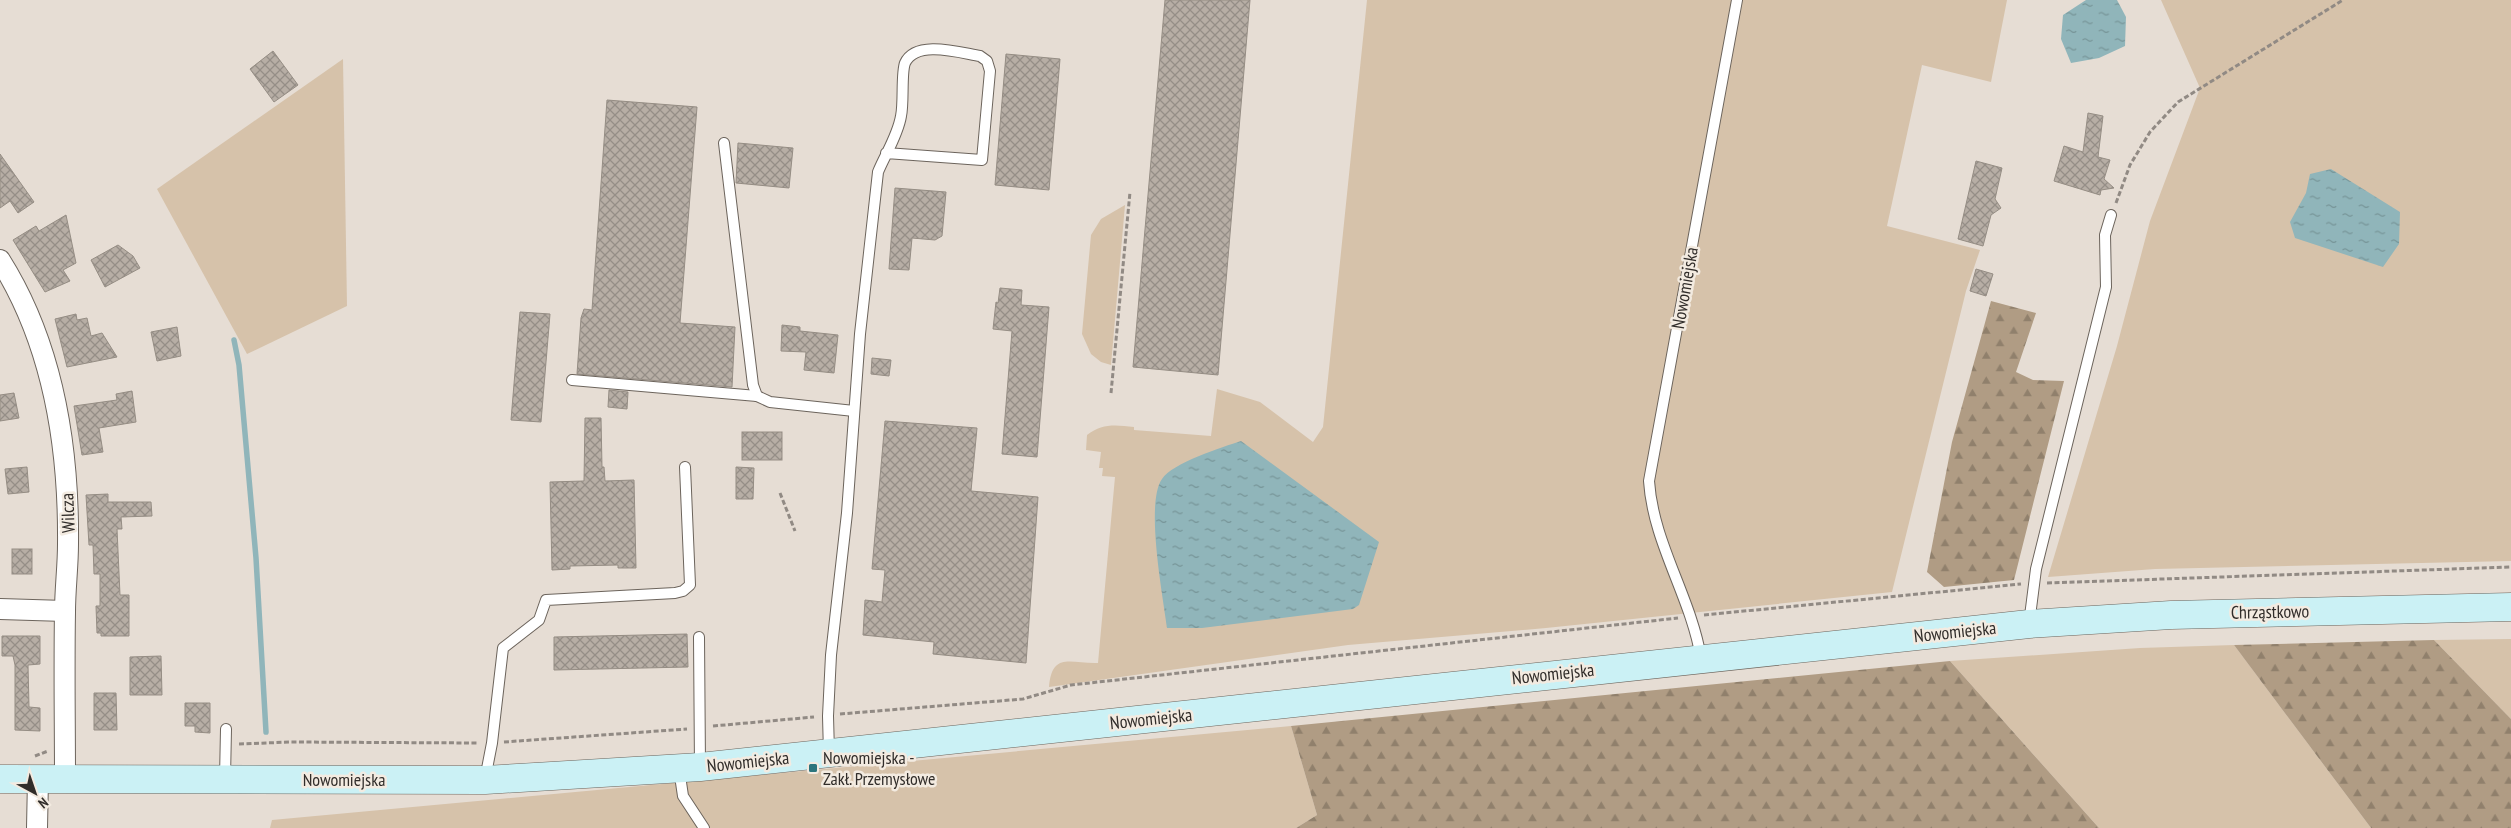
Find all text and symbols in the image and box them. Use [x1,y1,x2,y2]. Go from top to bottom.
street label: Nowomiejska [1666,245,1703,331]
street label: Wilcza [55,493,80,533]
street label: Chrząstkowo [2231,599,2310,624]
street label: Nowomiejska [1913,616,1997,647]
street label: Nowomiejska [1511,658,1595,689]
street label: Nowomiejska [1109,703,1193,734]
street label: Nowomiejska [706,746,790,777]
place label: Nowomiejska - Zakł. Przemysłowe [823,746,935,790]
marker: Nowomiejska - Zakł. Przemysłowe [807,762,819,774]
north arrow [10,768,60,818]
street label: Nowomiejska [303,768,385,791]
text: N [35,794,52,812]

